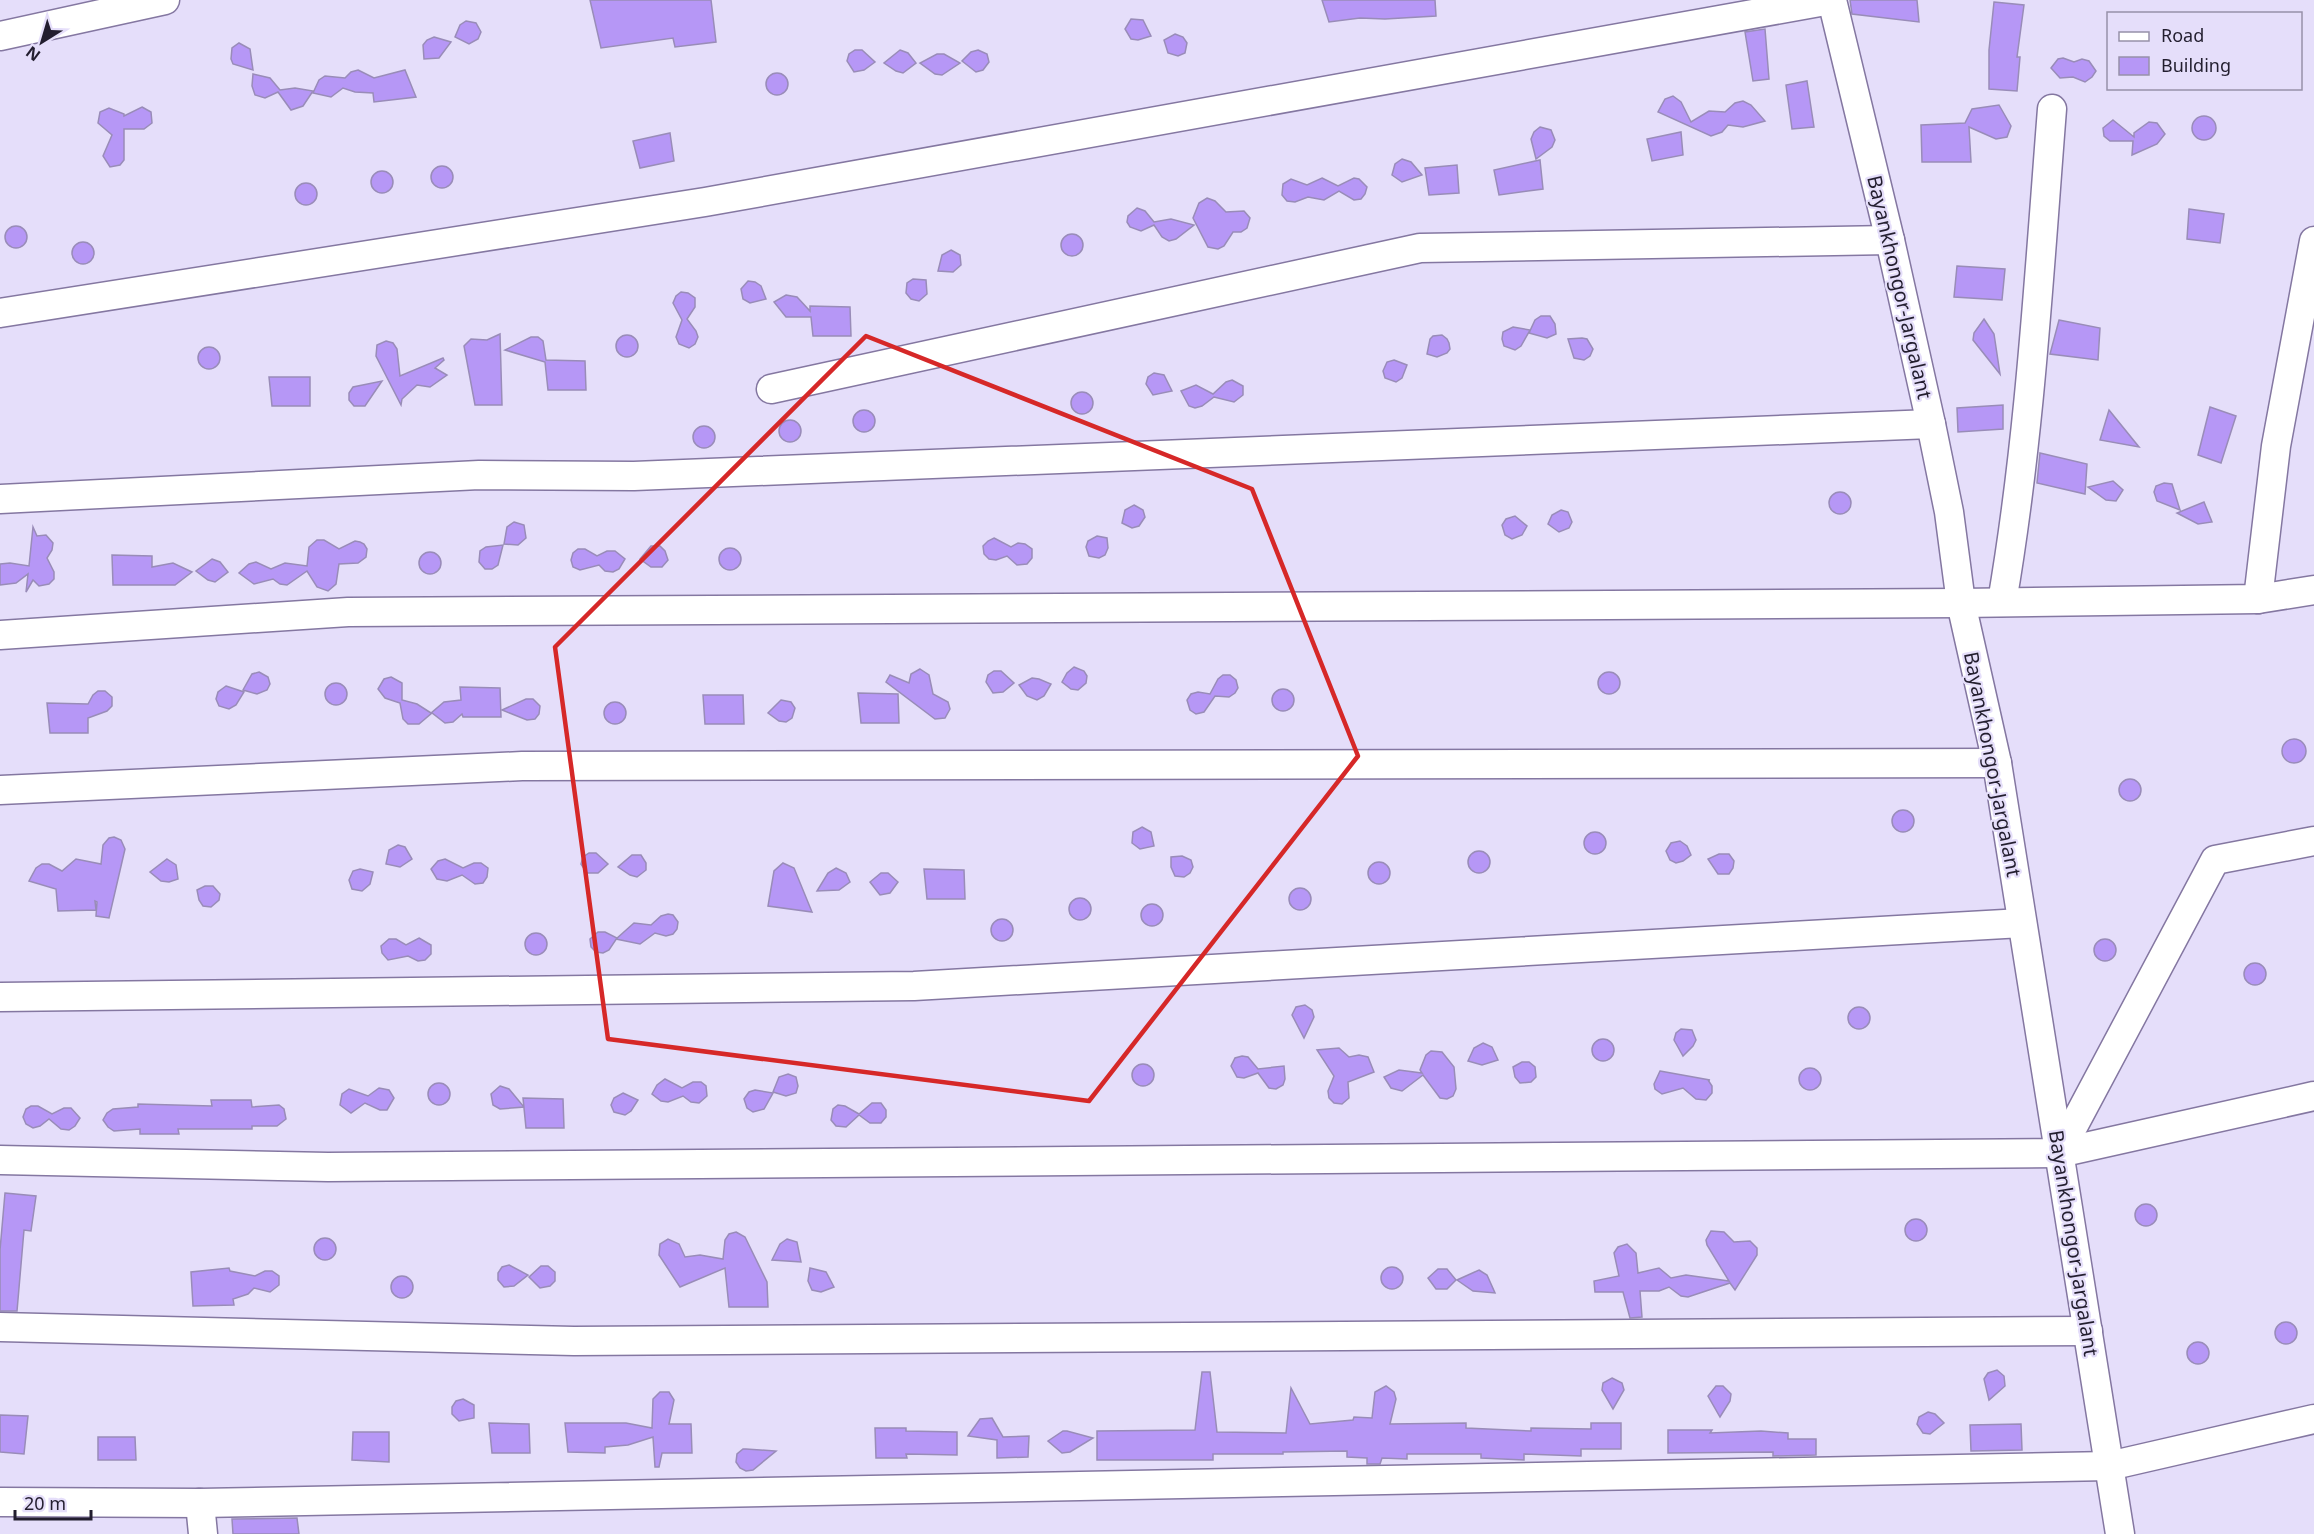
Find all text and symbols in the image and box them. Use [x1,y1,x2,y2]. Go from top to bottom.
north arrow [12,12,72,72]
legend [2107,12,2302,90]
text: Road [2161,23,2204,47]
text: N [21,41,45,67]
text: Building [2161,53,2231,77]
street label: Bayankhongor-Jargalant [1861,172,1939,402]
street label: Bayankhongor-Jargalant [1958,649,2028,879]
street label: Bayankhongor-Jargalant [2043,1128,2105,1358]
scale bar [15,1483,92,1521]
text: 20 m [24,1491,66,1515]

